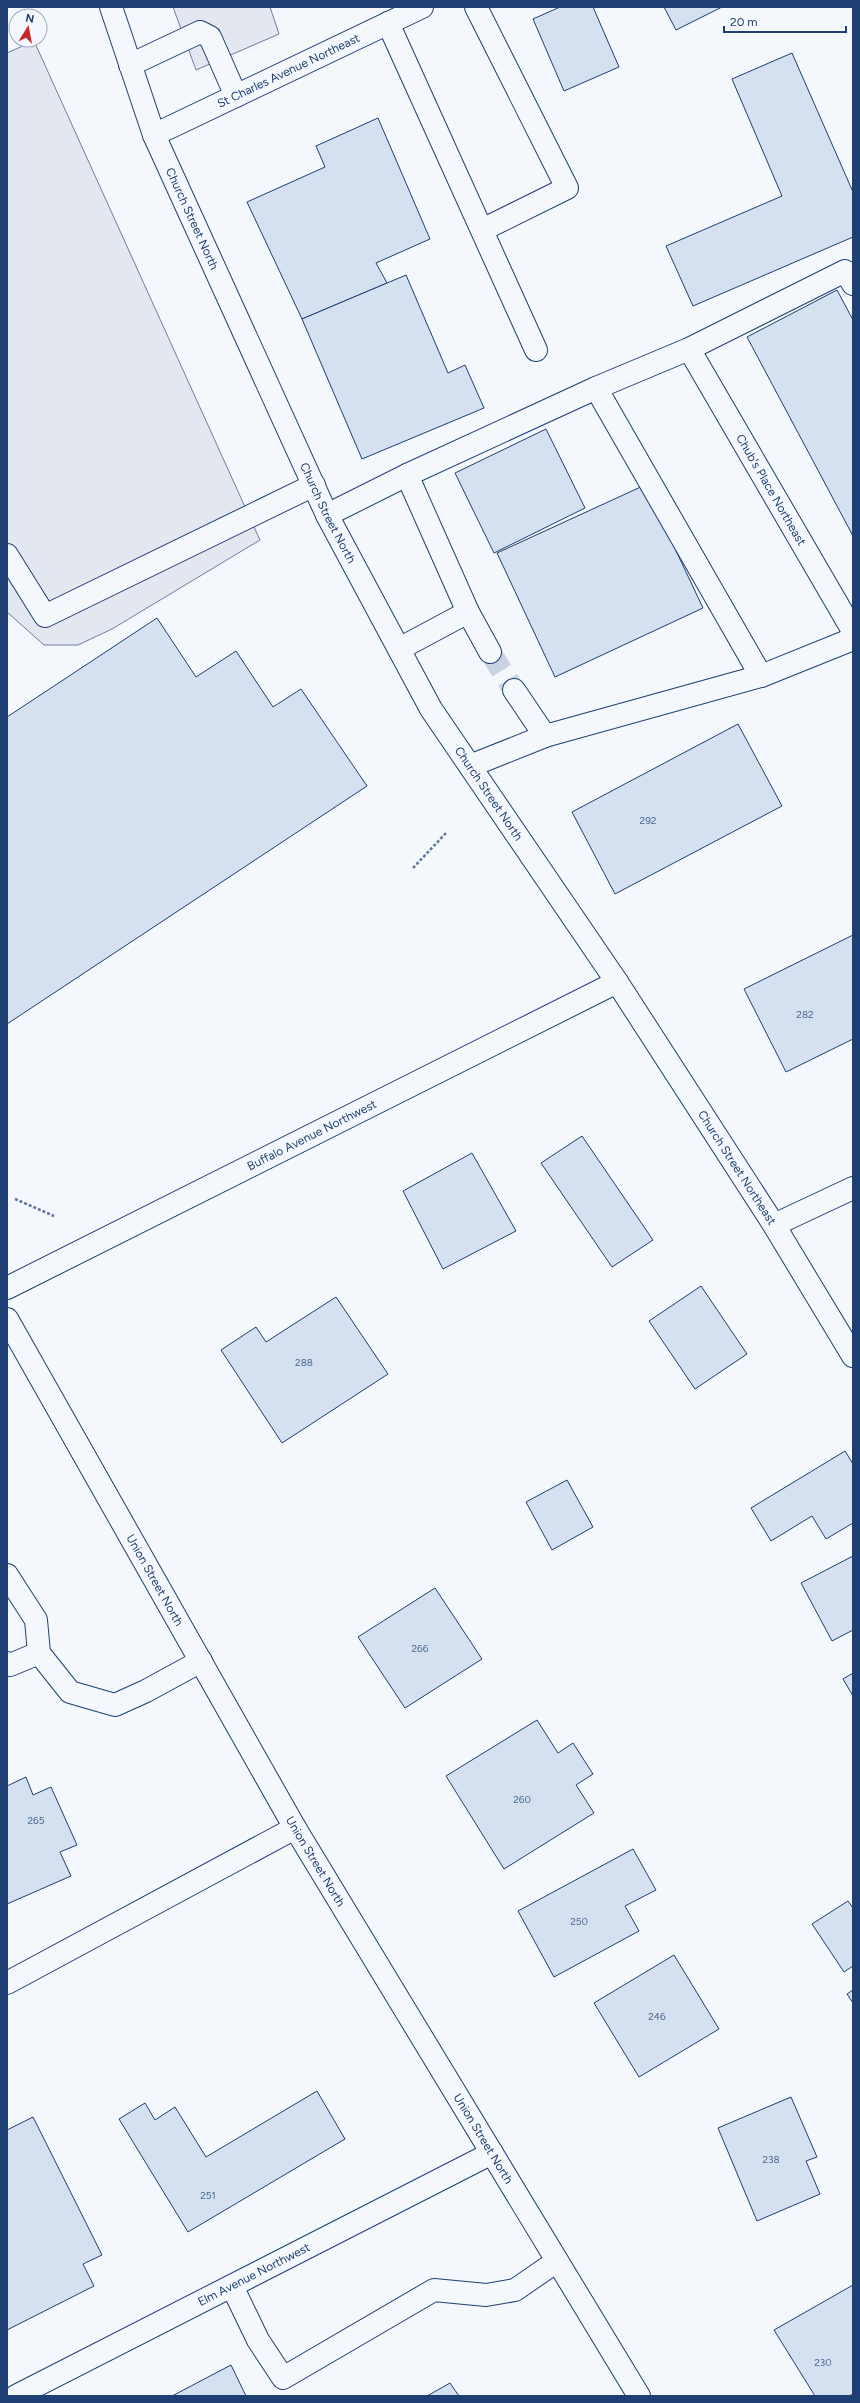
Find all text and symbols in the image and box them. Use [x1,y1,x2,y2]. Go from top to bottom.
north arrow [8,8,48,48]
scale bar [724,8,846,34]
text: N [24,11,35,26]
text: 20 m [730,15,758,29]
street label: St Charles Avenue Northeast [215,31,362,111]
street label: Church Street North [163,166,221,272]
street label: Chub's Place Northeast [733,432,809,548]
street label: Church Street North [297,460,359,566]
street label: Church Street North [452,744,526,843]
house number: 292 [640,814,656,827]
house number: 282 [796,1008,814,1021]
street label: Buffalo Avenue Northwest [245,1097,379,1173]
street label: Church Street Northeast [695,1108,779,1228]
house number: 288 [295,1356,313,1369]
street label: Union Street North [123,1532,186,1629]
house number: 266 [412,1642,429,1655]
house number: 260 [513,1793,531,1806]
house number: 265 [28,1814,45,1827]
street label: Union Street North [283,1814,348,1909]
house number: 250 [570,1915,588,1928]
house number: 246 [648,2010,666,2023]
street label: Union Street North [451,2091,516,2186]
house number: 238 [762,2153,780,2166]
house number: 251 [200,2189,216,2202]
street label: Elm Avenue Northwest [195,2240,313,2309]
house number: 230 [814,2356,832,2369]

